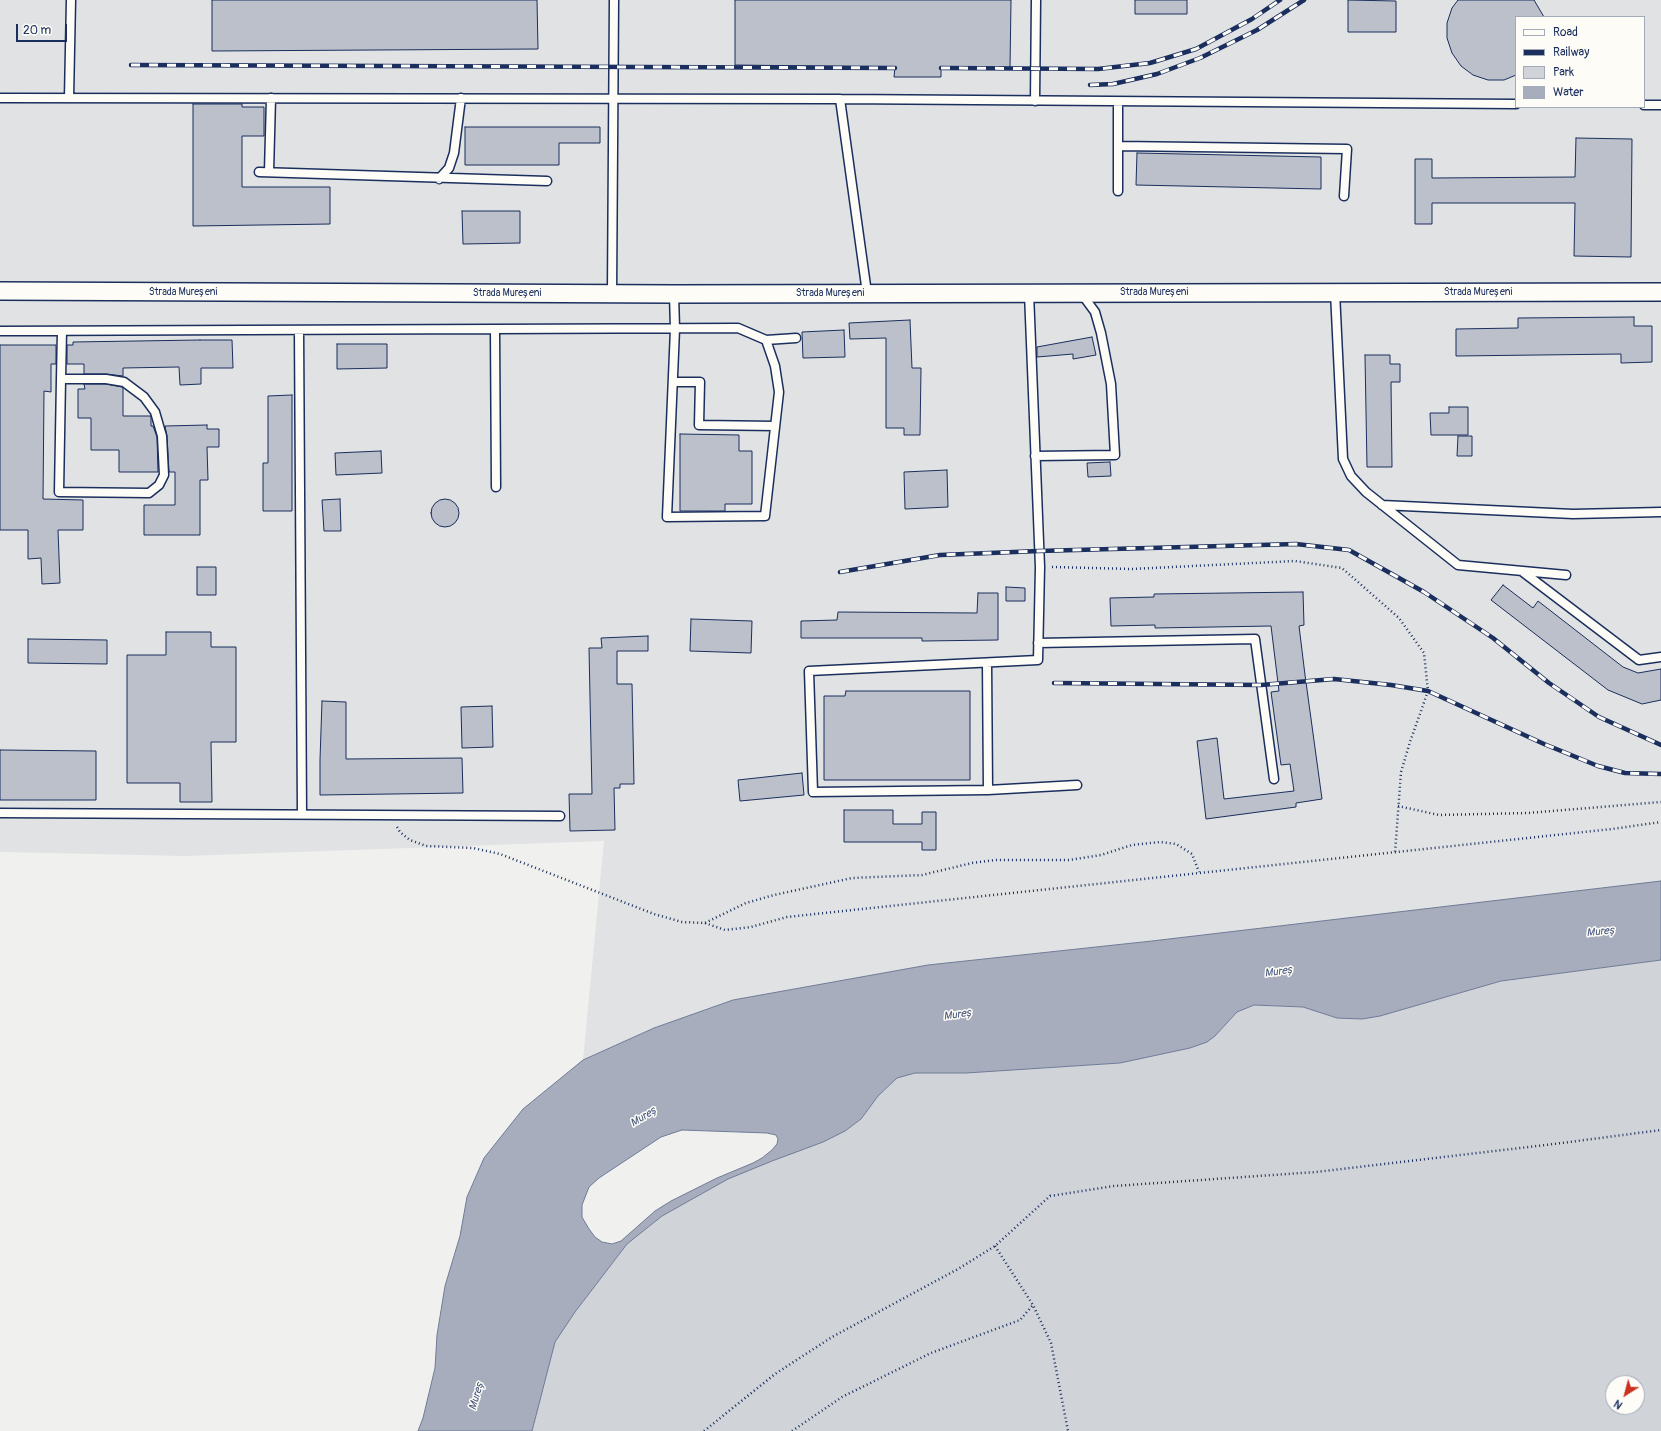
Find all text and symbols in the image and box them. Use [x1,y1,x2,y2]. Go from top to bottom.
scale bar [18,16,69,42]
legend [1515,16,1645,108]
text: 20 m [23,23,51,38]
text: Road [1553,25,1578,40]
text: Railway [1553,45,1589,60]
text: Park [1553,65,1574,80]
text: Water [1553,85,1584,100]
street label: Strada Mureșeni [149,286,217,298]
street label: Strada Mureșeni [1120,286,1188,298]
street label: Strada Mureșeni [1444,286,1512,298]
street label: Strada Mureșeni [473,287,541,299]
street label: Strada Mureșeni [796,287,864,299]
water label: Mureș [1586,924,1616,940]
water label: Mureș [1264,963,1294,981]
water label: Mureș [943,1006,973,1024]
water label: Mureș [628,1104,660,1130]
north arrow [1605,1375,1645,1415]
water label: Mureș [467,1380,487,1412]
text: N [1611,1397,1625,1412]

